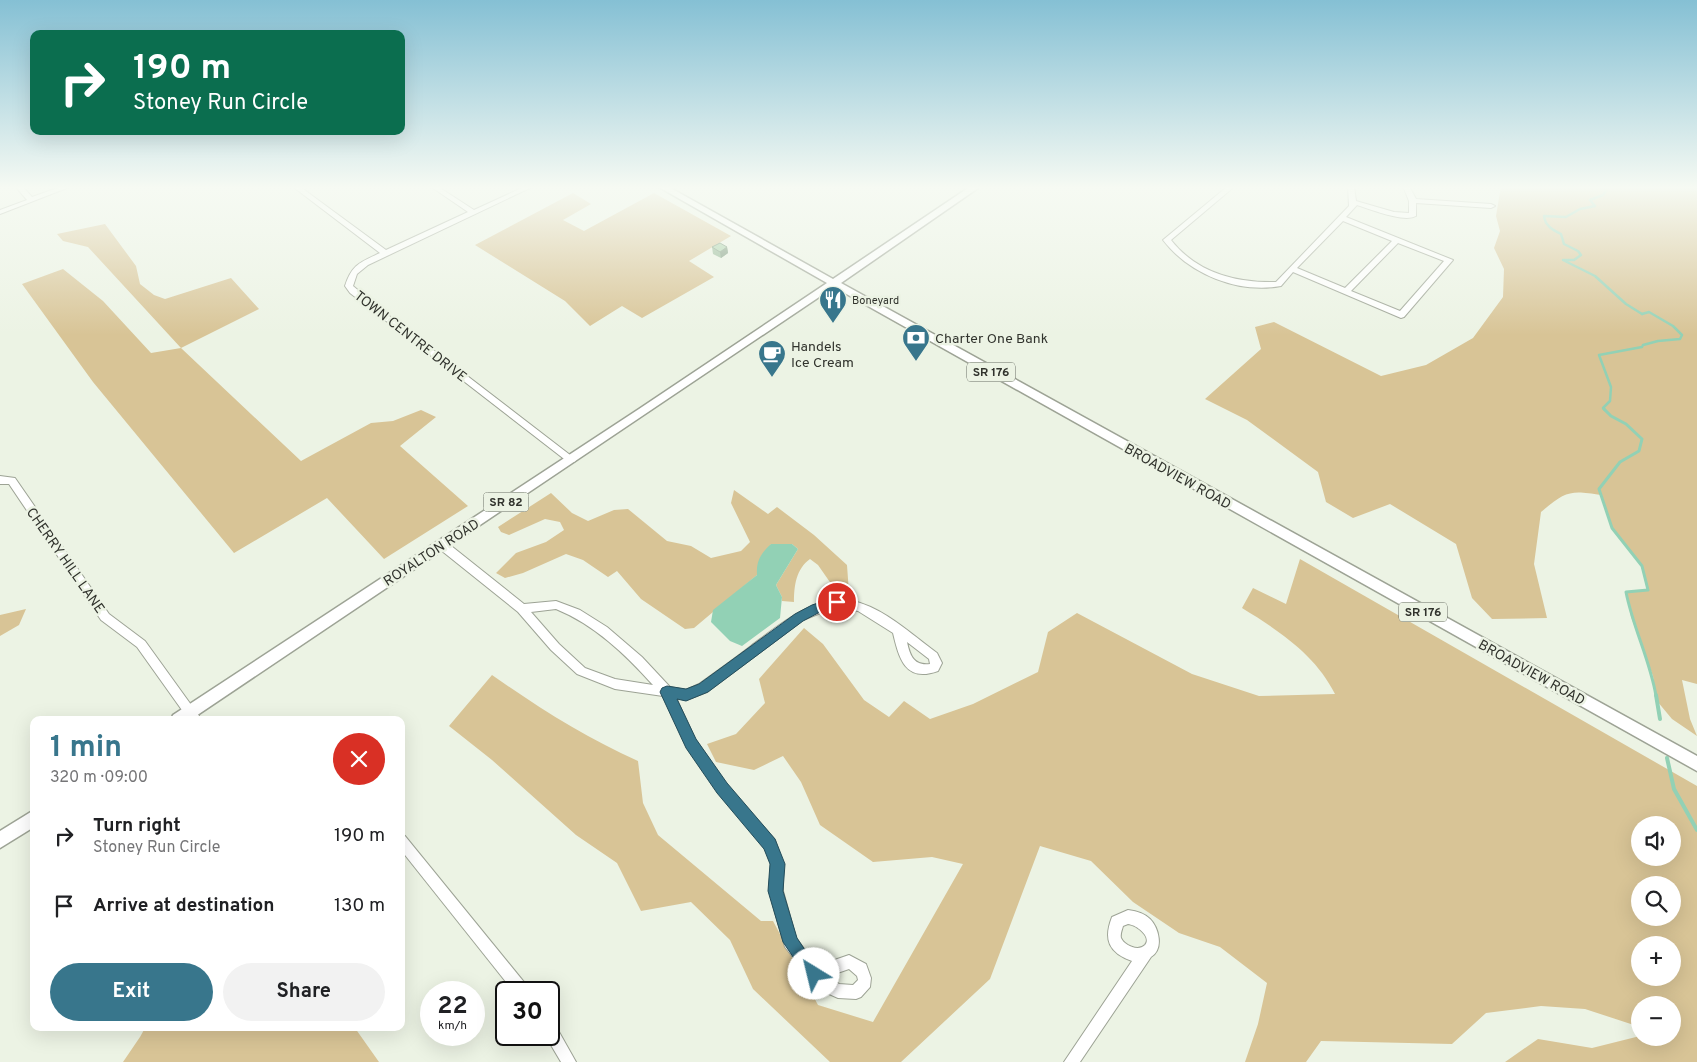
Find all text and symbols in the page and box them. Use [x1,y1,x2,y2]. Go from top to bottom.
text: 190 m [133,47,231,91]
icon: right [50,50,115,115]
text: Stoney Run Circle [133,90,308,117]
restaurant icon: Boneyard [818,285,848,324]
street label: TOWN CENTRE DRIVE [350,288,470,386]
place label: Boneyard [852,294,899,308]
bank icon: Charter One Bank [901,323,931,362]
place label: Charter One Bank [935,331,1048,348]
cafe icon: Handels Ice Cream [757,339,787,378]
place label: Handels Ice Cream [791,339,854,372]
road number: SR 176 [967,362,1015,382]
street label: BROADVIEW ROAD [1121,441,1234,514]
road number: SR 82 [484,492,528,512]
street label: CHERRY HILL LANE [22,505,108,617]
street label: ROYALTON ROAD [381,516,483,591]
pin [816,581,858,623]
icon: arrive [823,588,851,616]
road number: SR 176 [1399,602,1447,622]
street label: BROADVIEW ROAD [1475,637,1588,710]
text: 1 min [50,730,122,767]
button: close [333,733,385,785]
text: 320 m · 09:00 [50,768,148,788]
text: Turn right [93,814,181,838]
map controls [1631,816,1681,1046]
button: sound [1631,816,1681,866]
icon: right [50,822,78,850]
text: 190 m [334,824,385,848]
text: Stoney Run Circle [93,838,220,858]
button: search [1631,876,1681,926]
icon: arrive [50,892,78,920]
text: Arrive at destination [93,894,274,918]
text: 130 m [334,894,385,918]
button: + [1631,936,1681,986]
position arrow [787,947,839,999]
button: Exit [50,963,213,1021]
button: Share [223,963,385,1021]
speed limit sign: 30 [495,981,560,1046]
text: 22 [437,991,468,1023]
button: − [1631,996,1681,1046]
text: km/h [438,1018,467,1034]

